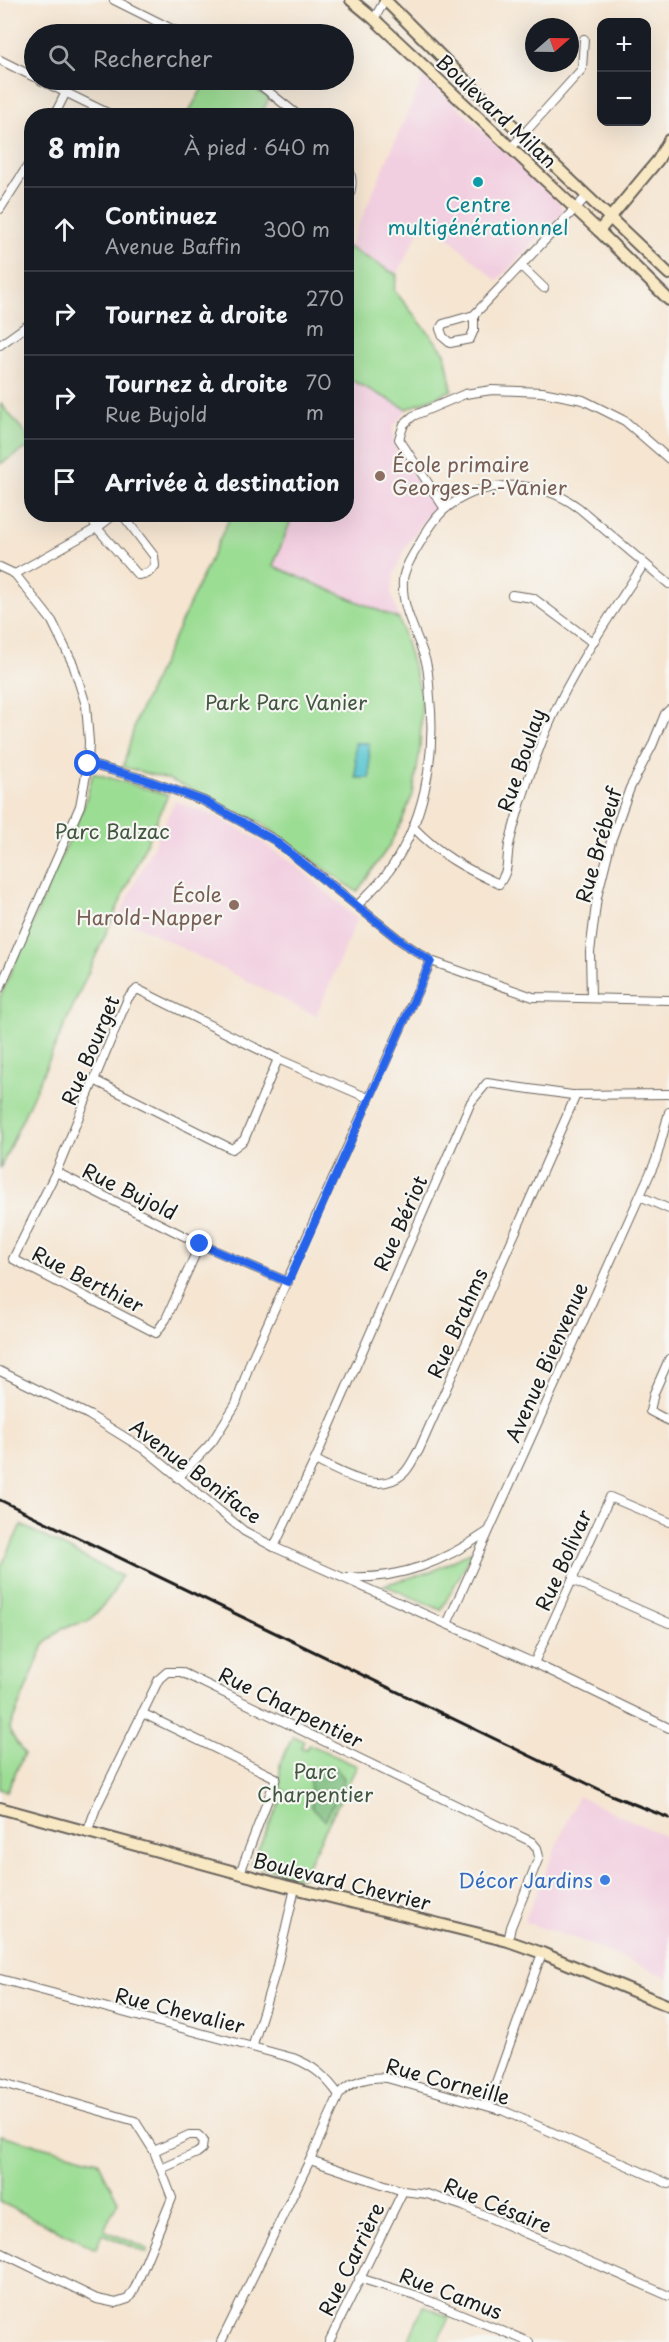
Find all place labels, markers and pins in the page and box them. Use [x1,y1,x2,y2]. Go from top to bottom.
marker: Centre multigénérationnel [471,175,485,189]
place label: Centre multigénérationnel [387,189,569,242]
place label: École primaire Georges-P.-Vanier [392,449,568,502]
marker: École primaire Georges-P.-Vanier [373,469,387,483]
place label: École Harold-Napper [76,879,223,932]
marker: École Harold-Napper [227,898,241,912]
place label: Décor Jardins [458,1865,593,1895]
marker: Décor Jardins [598,1873,612,1887]

